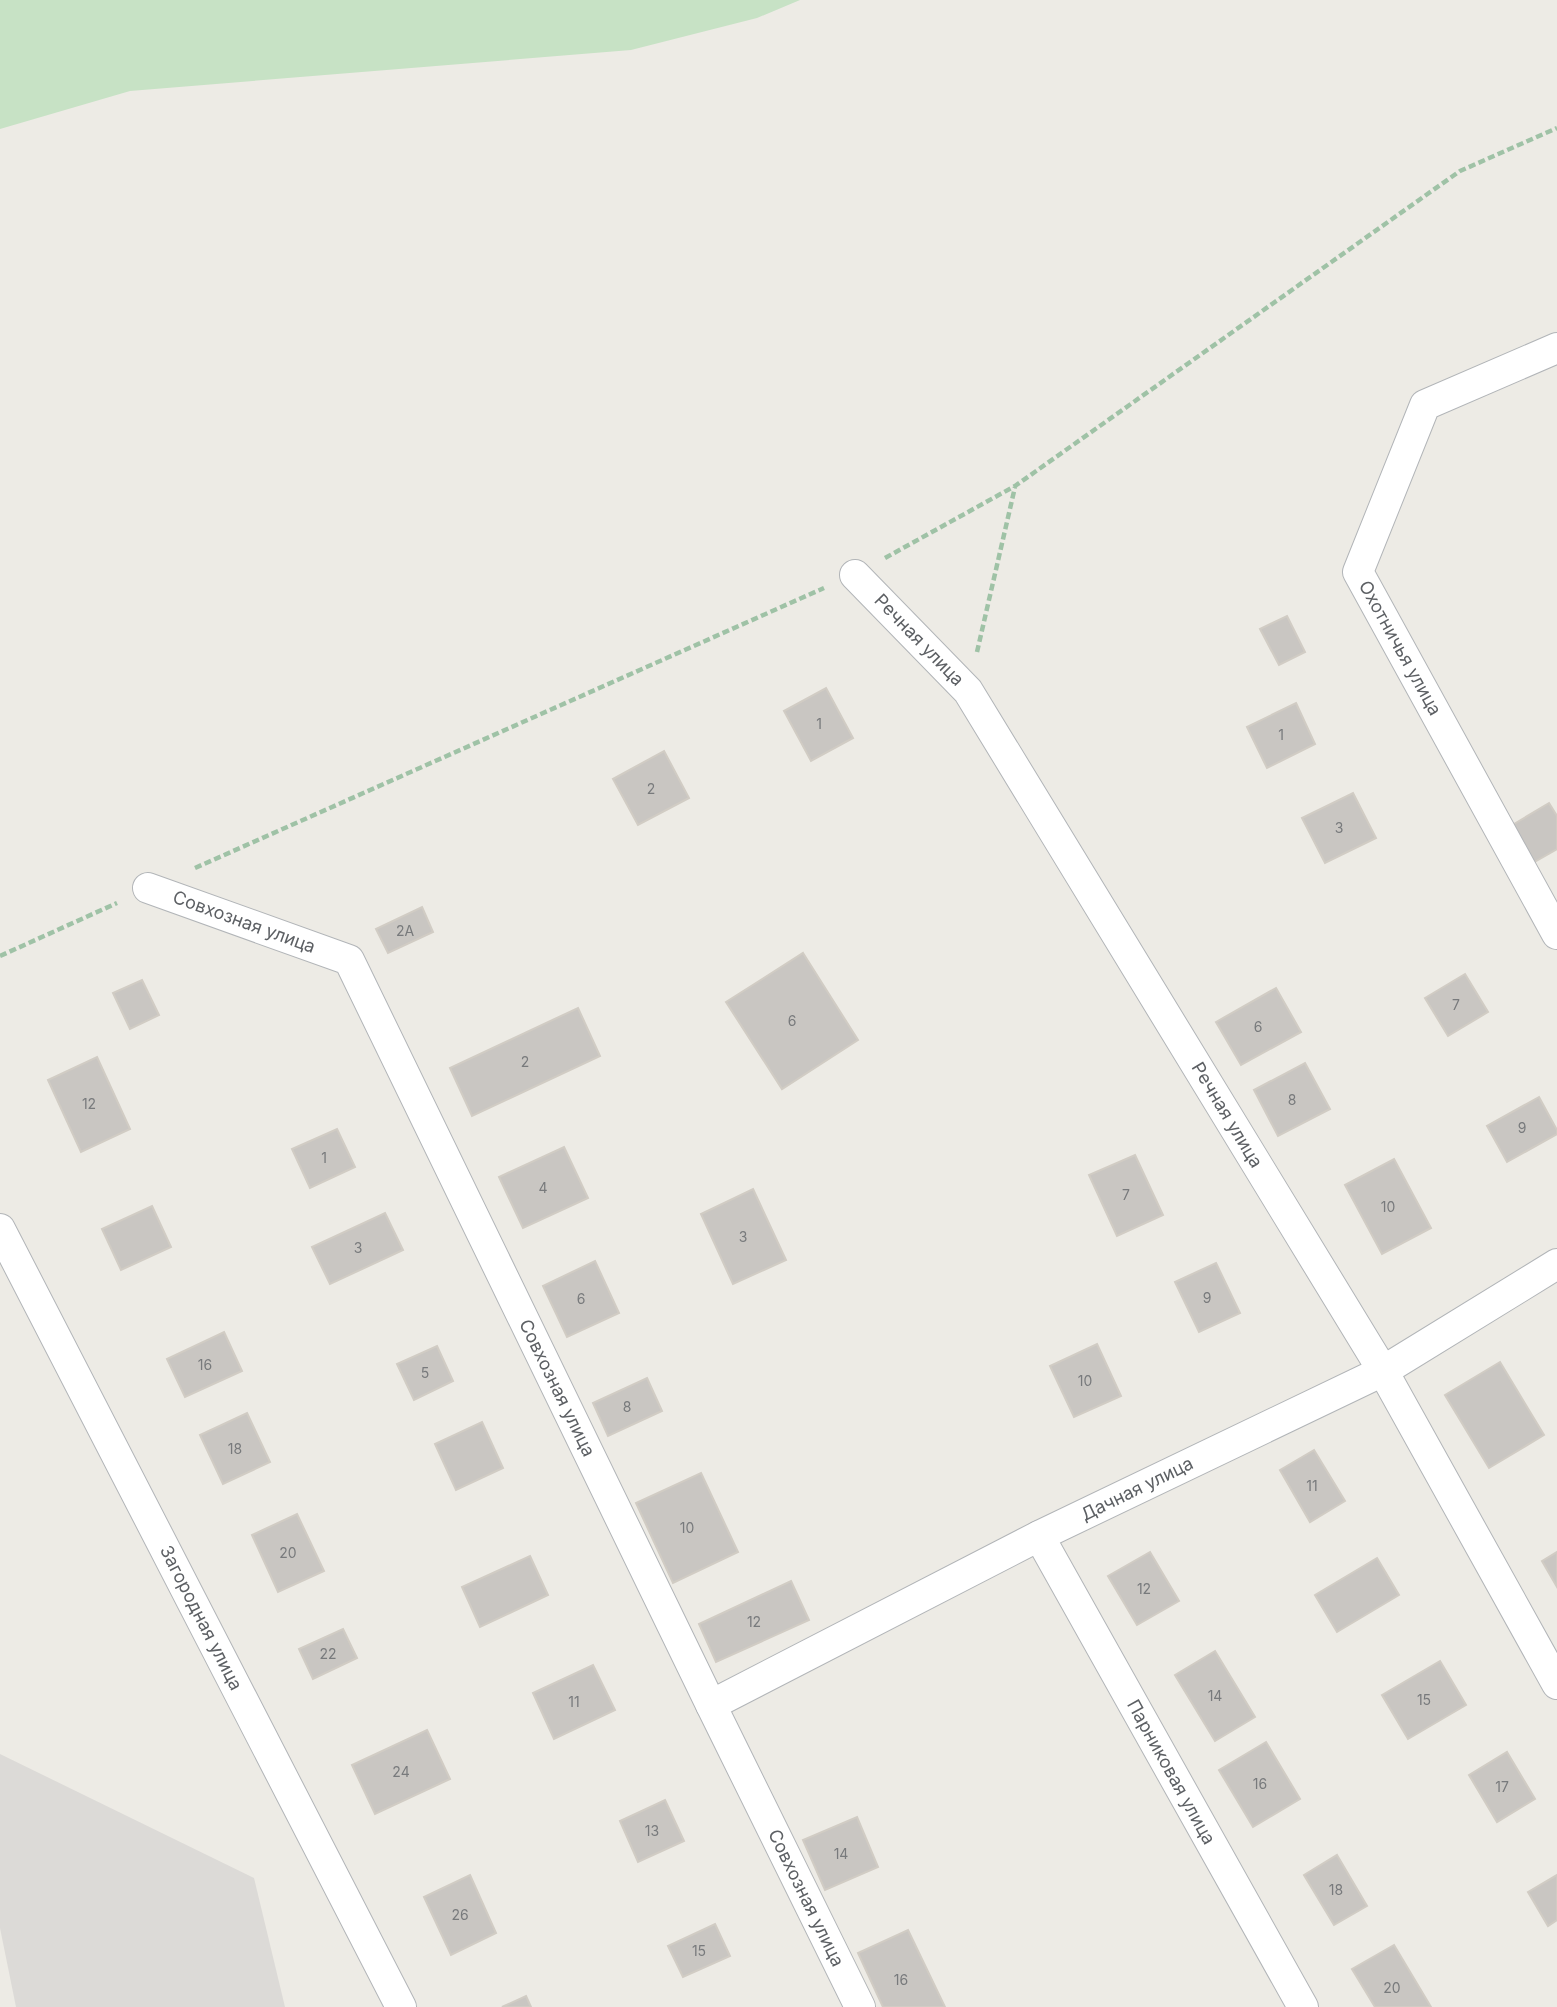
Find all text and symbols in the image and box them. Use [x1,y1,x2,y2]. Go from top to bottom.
street label: Охотничья улица [1355,577,1446,719]
street label: Речная улица [870,589,968,690]
house number: 1 [816,715,822,732]
house number: 1 [1278,726,1284,743]
house number: 2 [647,780,655,797]
house number: 3 [1335,819,1343,836]
street label: Совхозная улица [170,886,318,957]
house number: 2А [396,922,414,939]
house number: 7 [1452,996,1460,1013]
house number: 6 [788,1012,796,1029]
house number: 6 [1254,1018,1262,1035]
house number: 2 [521,1053,529,1070]
street label: Речная улица [1188,1058,1267,1171]
house number: 8 [1288,1091,1296,1108]
house number: 12 [82,1095,96,1112]
house number: 9 [1518,1119,1526,1136]
house number: 1 [321,1149,327,1166]
house number: 4 [538,1179,548,1196]
house number: 7 [1122,1186,1130,1203]
house number: 10 [1381,1198,1395,1215]
house number: 3 [739,1228,747,1245]
house number: 3 [354,1239,362,1256]
house number: 9 [1203,1289,1211,1306]
house number: 6 [577,1290,585,1307]
street label: Совхозная улица [515,1316,600,1460]
house number: 16 [198,1356,212,1373]
house number: 5 [421,1364,429,1381]
house number: 10 [1078,1372,1092,1389]
house number: 8 [623,1398,631,1415]
house number: 18 [228,1440,242,1457]
street label: Дачная улица [1077,1452,1196,1525]
house number: 11 [1306,1477,1318,1494]
house number: 10 [680,1519,694,1536]
street label: Загородная улица [156,1542,247,1694]
house number: 20 [279,1544,297,1561]
house number: 12 [1137,1580,1151,1597]
house number: 12 [747,1613,761,1630]
house number: 22 [319,1645,337,1662]
house number: 14 [1208,1687,1222,1704]
house number: 15 [1417,1691,1431,1708]
house number: 11 [568,1693,580,1710]
street label: Парниковая улица [1123,1696,1220,1848]
house number: 24 [392,1763,410,1780]
house number: 16 [1253,1775,1267,1792]
house number: 17 [1495,1778,1509,1795]
house number: 13 [645,1822,659,1839]
street label: Совхозная улица [764,1826,849,1970]
house number: 14 [834,1845,848,1862]
house number: 18 [1329,1881,1343,1898]
house number: 26 [451,1906,469,1923]
house number: 15 [692,1942,706,1959]
house number: 16 [894,1971,908,1988]
house number: 20 [1383,1979,1401,1996]

